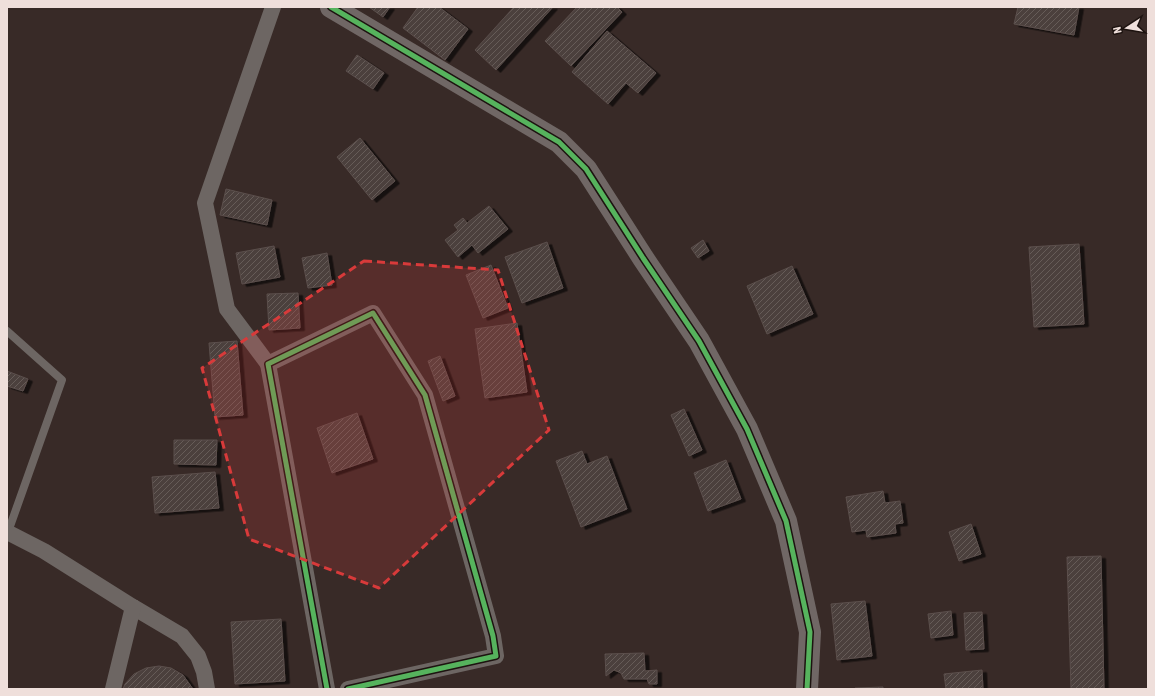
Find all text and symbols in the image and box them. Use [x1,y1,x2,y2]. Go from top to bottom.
north arrow [1107,8,1147,48]
text: N [1111,26,1124,35]

